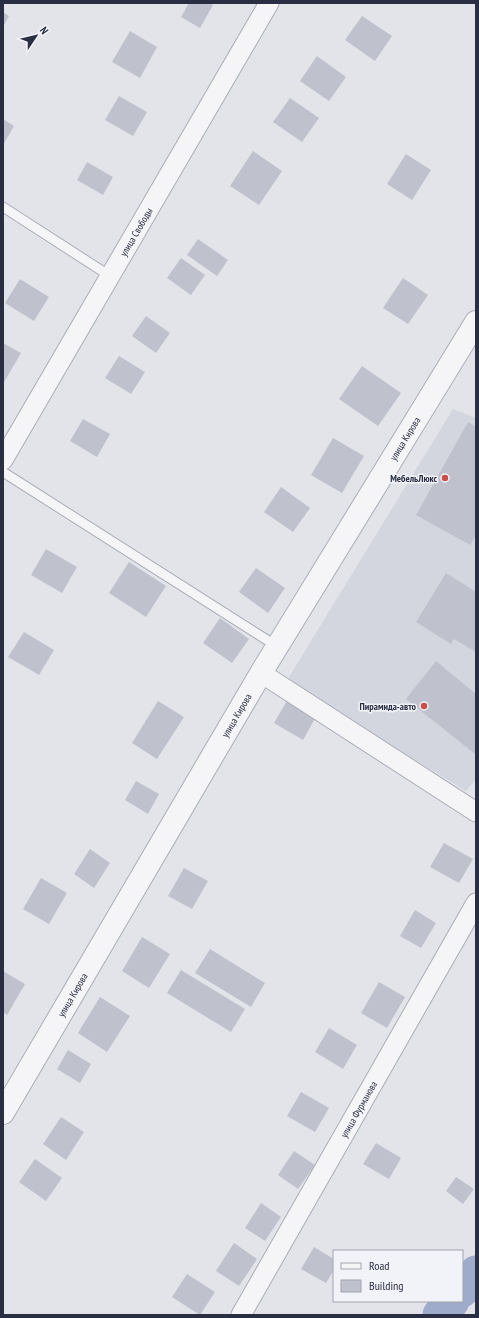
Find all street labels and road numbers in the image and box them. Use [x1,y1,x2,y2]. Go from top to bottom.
street label: улица Свободы [117,205,155,259]
street label: улица Кирова [387,415,423,463]
street label: улица Кирова [219,691,255,740]
street label: улица Кирова [55,971,91,1019]
street label: улица Фурманова [338,1079,380,1140]

